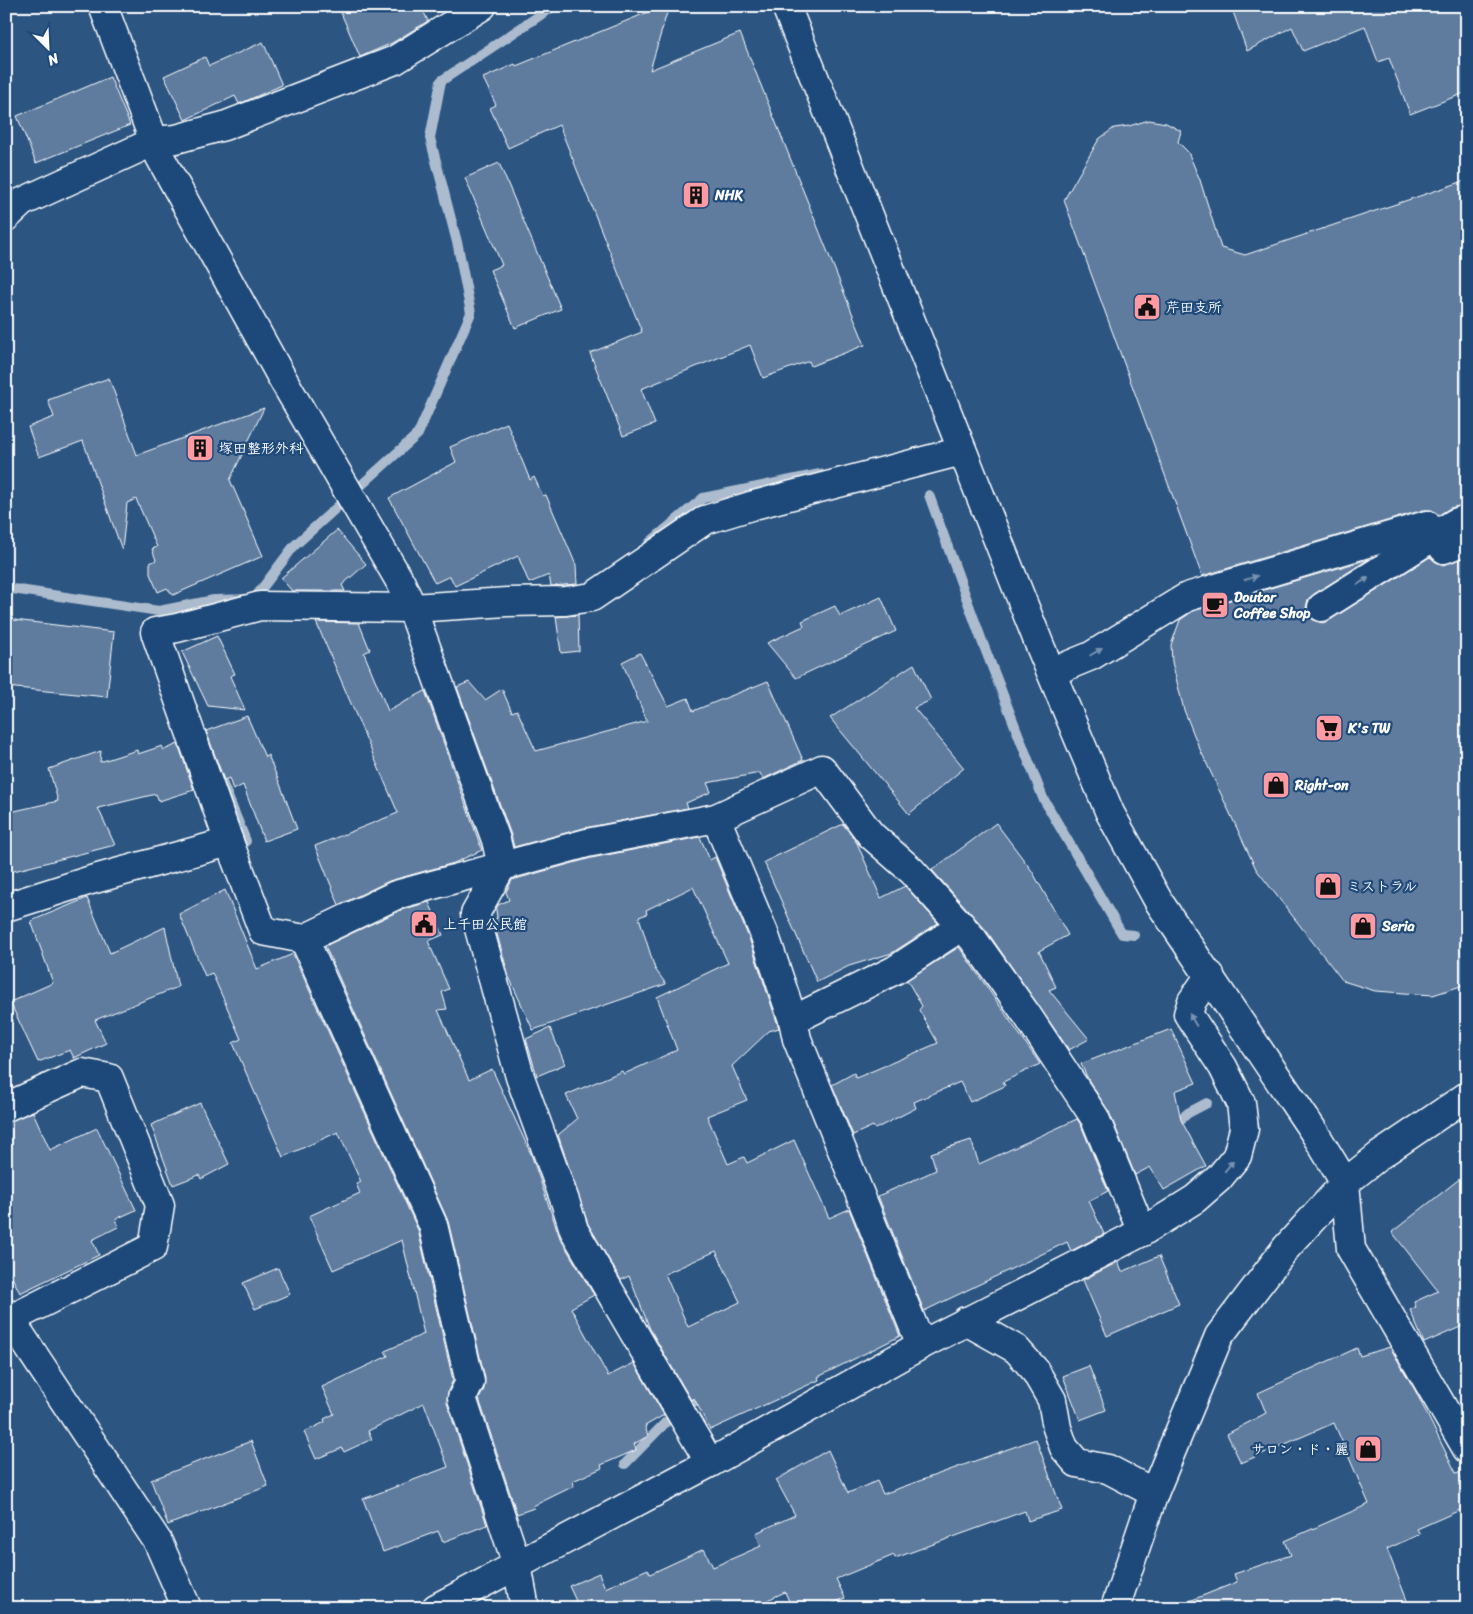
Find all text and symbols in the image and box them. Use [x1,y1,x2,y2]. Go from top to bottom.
north arrow [22,22,72,72]
text: N [43,46,64,73]
building icon: NHK [681,180,711,210]
place label: NHK [714,183,744,208]
public building icon: 芹田支所 [1132,292,1162,322]
place label: 芹田支所 [1166,295,1222,320]
building icon: 塚田整形外科 [185,433,215,463]
place label: 塚田整形外科 [219,436,304,461]
one-way arrow [1243,573,1258,581]
one-way arrow [1357,576,1370,586]
place label: Doutor Coffee Shop [1233,585,1311,626]
cafe icon: Doutor Coffee Shop [1200,590,1230,620]
one-way arrow [1090,648,1103,657]
supermarket icon: K's TW [1314,713,1344,743]
place label: K's TW [1347,716,1391,741]
shop icon: Right-on [1261,770,1291,800]
place label: Right-on [1294,773,1349,798]
shop icon: ミストラル [1313,871,1343,901]
place label: ミストラル [1347,874,1418,899]
public building icon: 上千田公民館 [409,909,439,939]
shop icon: Seria [1348,911,1378,941]
place label: 上千田公民館 [443,912,527,937]
place label: Seria [1381,914,1416,939]
one-way arrow [1189,1013,1198,1027]
one-way arrow [1224,1159,1235,1172]
shop icon: サロン・ド・麗 [1353,1434,1383,1464]
place label: サロン・ド・麗 [1251,1437,1349,1462]

